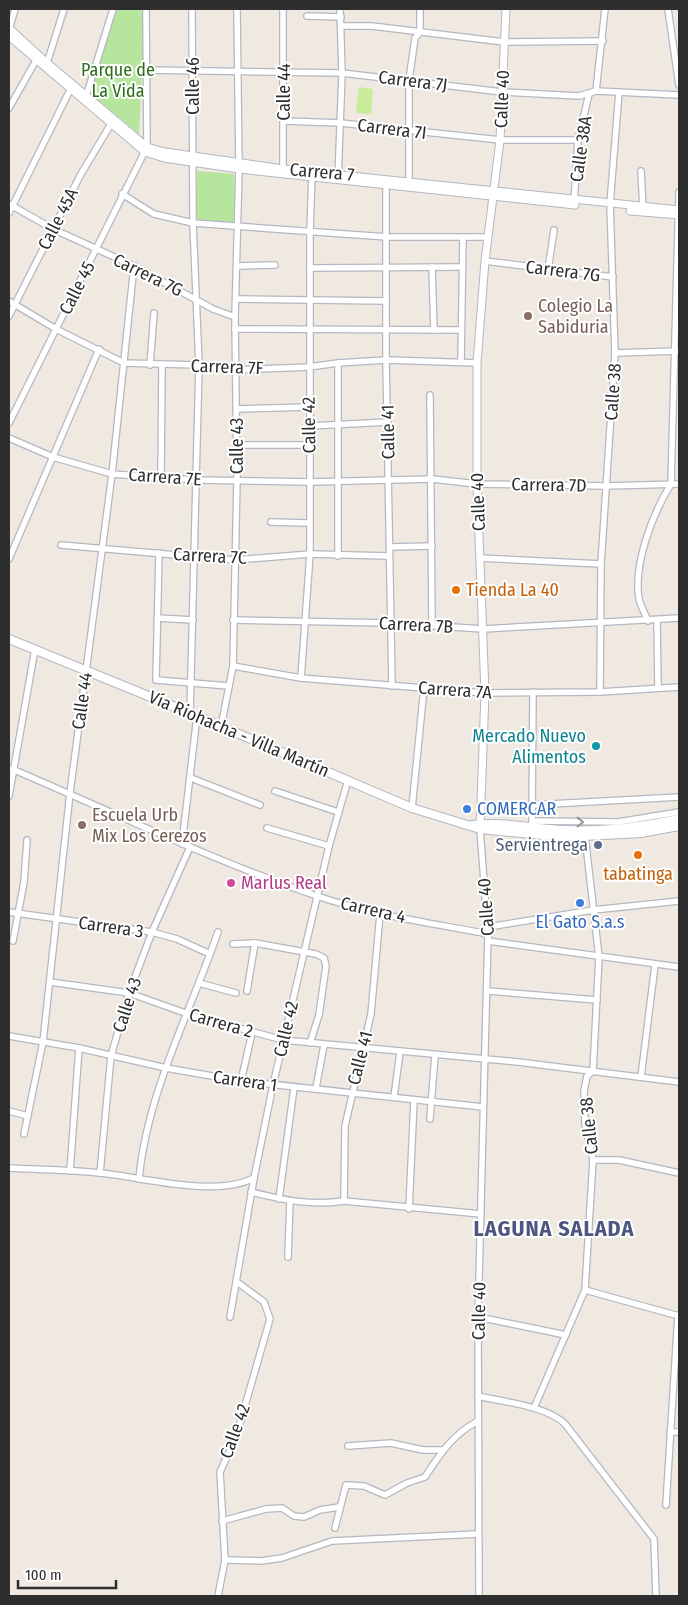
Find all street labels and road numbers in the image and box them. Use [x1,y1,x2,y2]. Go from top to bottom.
street label: Calle 46 [182,57,204,115]
street label: Calle 44 [273,63,295,121]
street label: Carrera 7J [377,66,449,96]
street label: Calle 40 [490,70,514,128]
street label: Carrera 7I [356,114,428,144]
street label: Calle 38A [565,114,597,184]
street label: Carrera 7 [289,158,355,186]
street label: Calle 45A [33,184,83,254]
street label: Carrera 7G [110,249,186,301]
street label: Carrera 7G [524,256,602,286]
street label: Calle 45 [54,258,100,318]
street label: Carrera 7F [190,355,264,379]
street label: Calle 38 [600,363,626,421]
street label: Calle 42 [298,396,320,453]
street label: Calle 41 [377,404,399,460]
street label: Calle 43 [226,418,248,474]
street label: Carrera 7E [128,463,202,491]
street label: Calle 40 [466,473,490,531]
street label: Carrera 7D [511,473,587,497]
street label: Carrera 7C [173,543,247,569]
street label: Carrera 7B [378,612,454,638]
street label: Calle 44 [67,671,97,731]
street label: Carrera 7A [417,676,493,704]
street label: Vía Riohacha - Villa Martín [145,686,333,782]
street label: Calle 40 [473,877,499,937]
street label: Carrera 4 [338,892,408,928]
street label: Carrera 3 [77,912,145,942]
street label: Calle 43 [108,975,146,1035]
street label: Calle 42 [269,999,303,1059]
street label: Carrera 2 [187,1003,256,1043]
street label: Calle 41 [343,1029,377,1087]
street label: Carrera 1 [212,1066,278,1096]
street label: Calle 38 [575,1096,603,1156]
street label: Calle 40 [467,1282,491,1340]
street label: Calle 42 [215,1401,255,1461]

